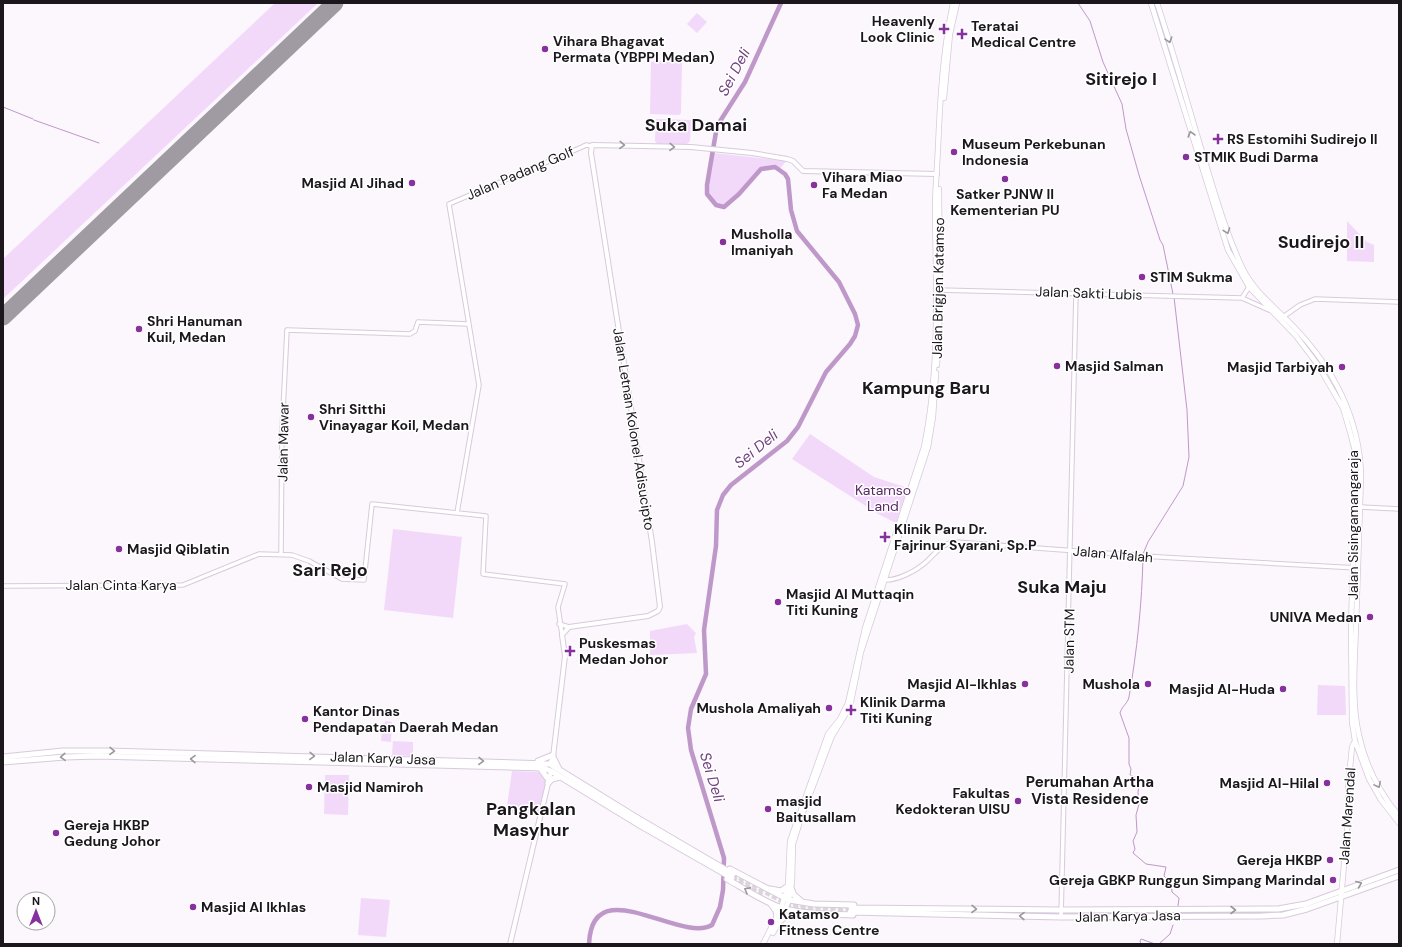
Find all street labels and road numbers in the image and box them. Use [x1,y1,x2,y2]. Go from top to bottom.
street label: Jalan Padang Golf [463,142,577,204]
street label: Jalan Brigjen Katamso [928,217,948,359]
street label: Jalan Sakti Lubis [1035,282,1143,304]
street label: Jalan Letnan Kolonel Adisucipto [609,327,659,531]
street label: Jalan Mawar [273,402,293,482]
street label: Jalan Sisingamangaraja [1344,450,1362,600]
street label: Jalan Alfalah [1072,542,1154,566]
street label: Jalan Cinta Karya [65,576,177,594]
street label: Jalan STM [1059,609,1079,673]
street label: Jalan Karya Jasa [330,747,436,769]
street label: Jalan Marendal [1335,767,1359,865]
street label: Jalan Karya Jasa [1075,906,1181,926]

